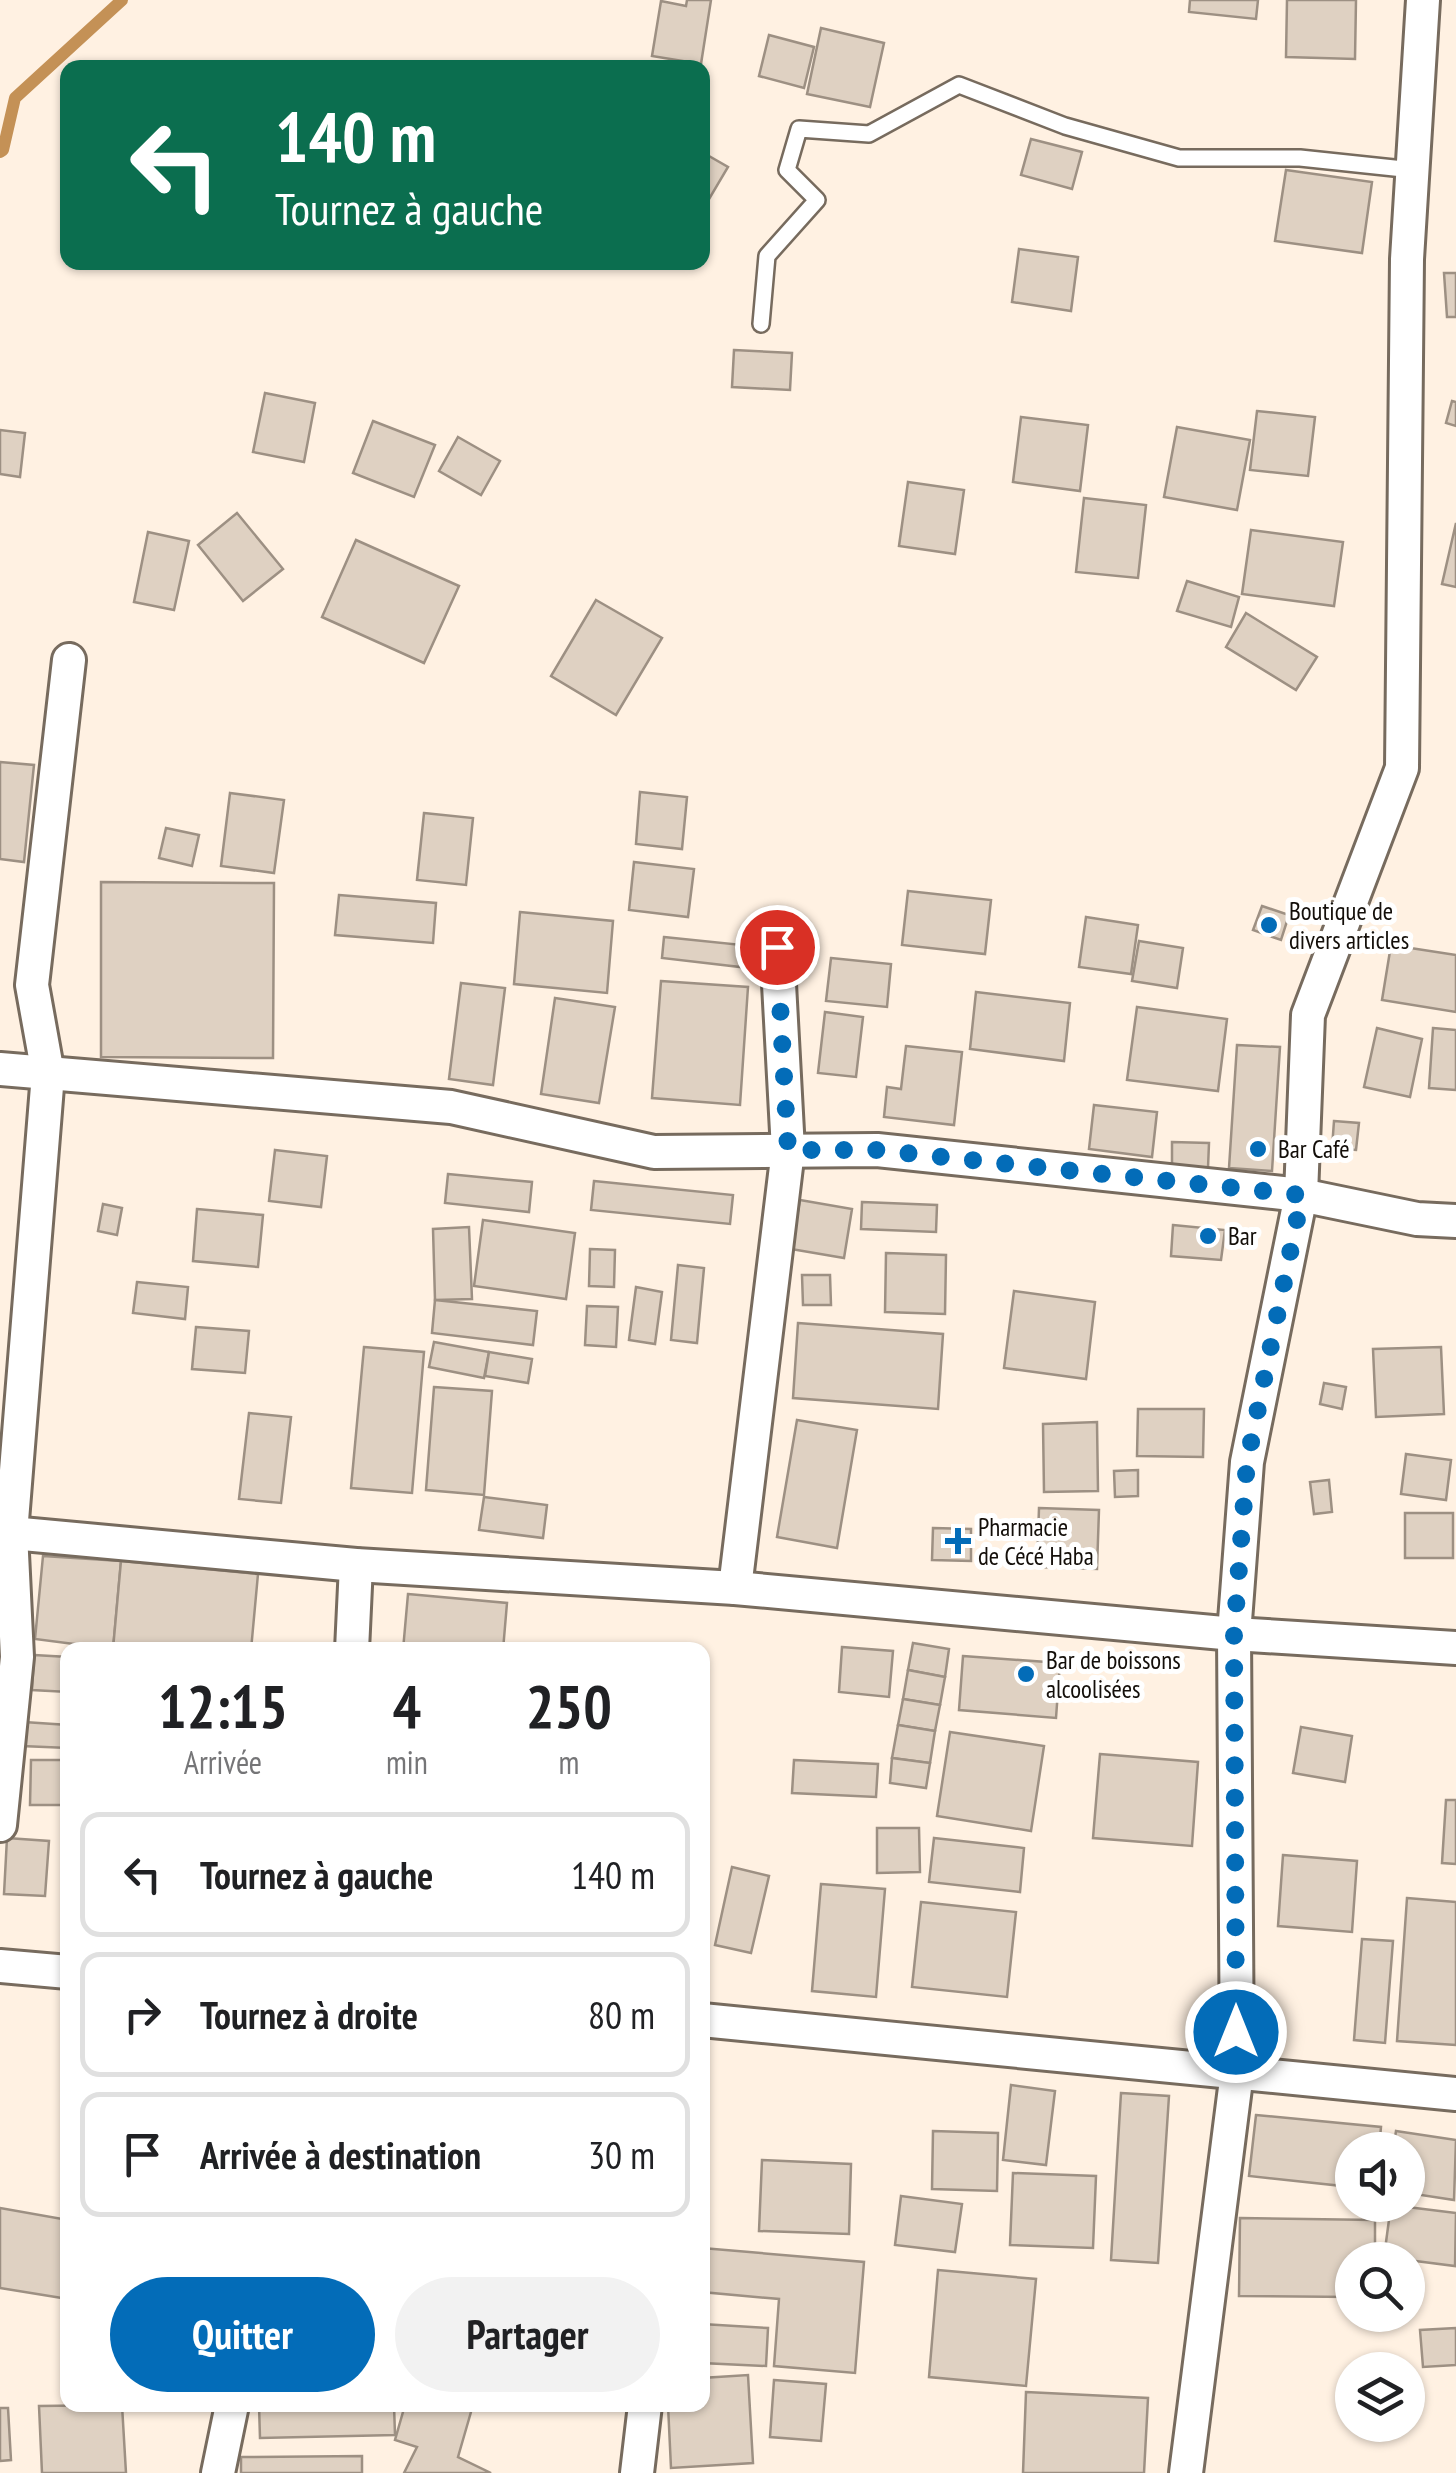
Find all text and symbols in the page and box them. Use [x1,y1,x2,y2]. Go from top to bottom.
text: 140 m [275,91,436,181]
icon: left [110,100,240,230]
text: Tournez à gauche [275,179,543,237]
place label: Boutique de divers articles [1289,895,1409,956]
pin [735,905,820,990]
marker: Boutique de divers articles [1258,914,1280,936]
icon: arrive [750,920,805,975]
place label: Bar Café [1278,1133,1350,1165]
marker: Bar Café [1247,1138,1269,1160]
place label: Bar [1228,1220,1257,1252]
marker: Bar [1197,1225,1219,1247]
place label: Pharmacie de Cécé Haba [978,1511,1094,1572]
marker: Pharmacie de Cécé Haba [947,1530,969,1552]
place label: Bar de boissons alcoolisées [1046,1644,1181,1705]
marker: Bar de boissons alcoolisées [1015,1663,1037,1685]
text: 12:15 [158,1667,288,1745]
text: 4 [393,1667,421,1745]
text: 250 [526,1667,612,1745]
text: Arrivée [184,1741,262,1783]
text: min [386,1741,428,1783]
text: m [558,1741,579,1783]
icon: left [115,1847,170,1902]
text: Tournez à gauche [200,1850,433,1899]
text: 140 m [571,1850,655,1899]
position arrow [1184,1980,1288,2084]
icon: right [115,1987,170,2042]
text: Tournez à droite [200,1990,418,2039]
text: 80 m [588,1990,655,2039]
icon: arrive [115,2127,170,2182]
text: Arrivée à destination [200,2130,481,2179]
text: 30 m [588,2130,655,2179]
map controls [1335,2132,1425,2442]
button: sound [1335,2132,1425,2222]
button: search [1335,2242,1425,2332]
button: Quitter [110,2277,375,2392]
button: Partager [395,2277,660,2392]
button: layers [1335,2352,1425,2442]

